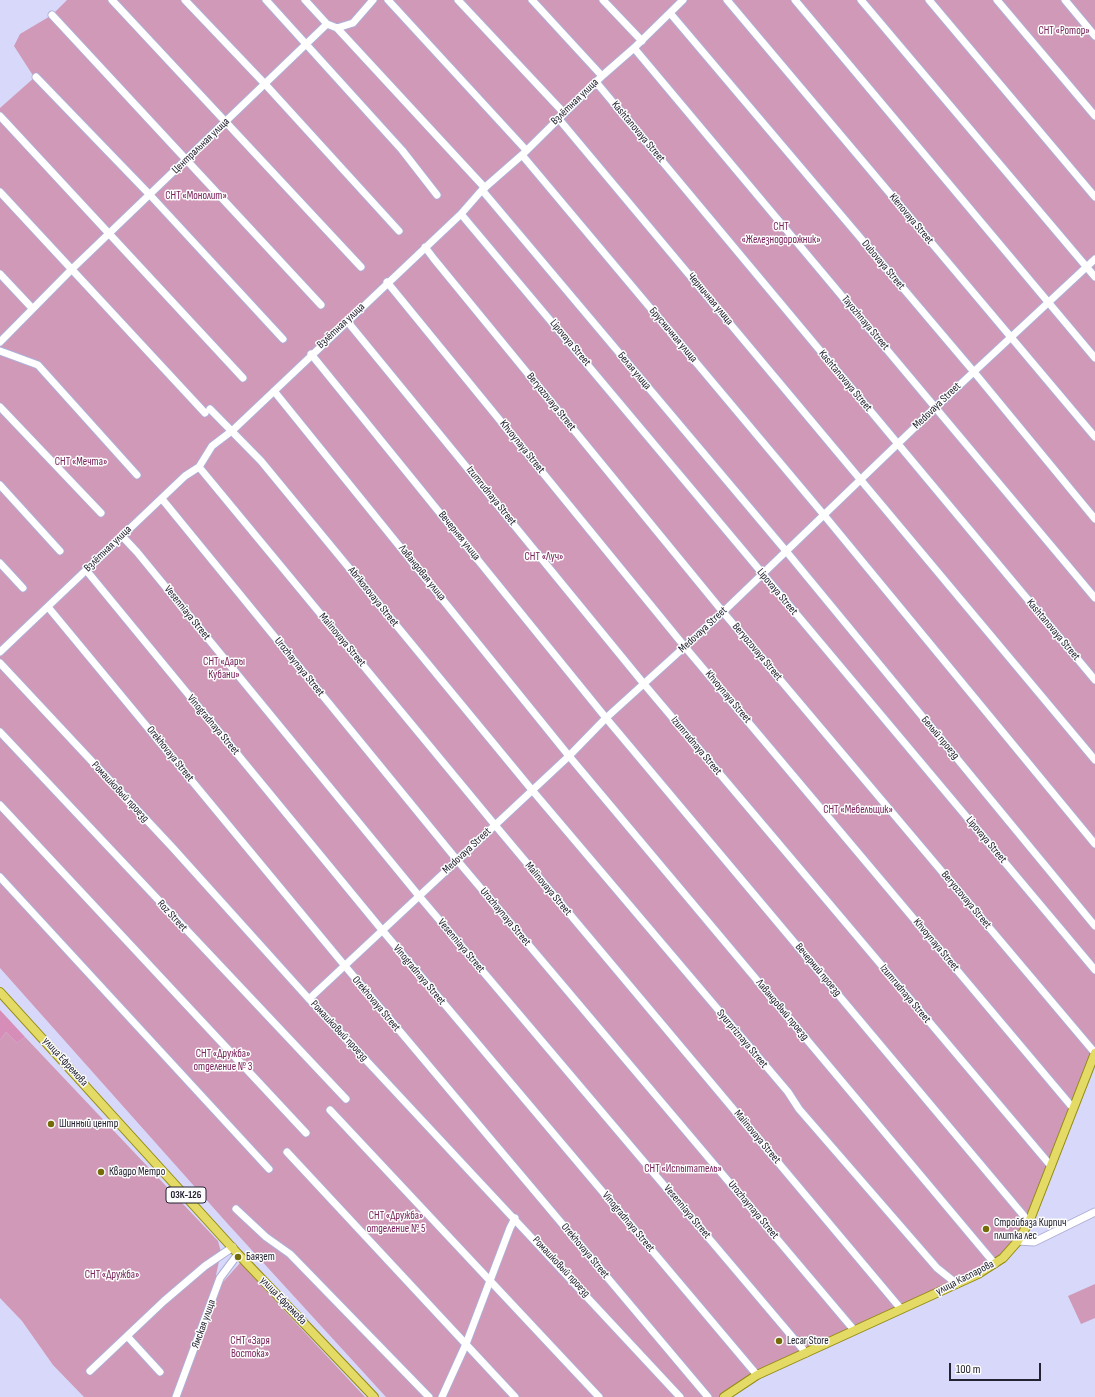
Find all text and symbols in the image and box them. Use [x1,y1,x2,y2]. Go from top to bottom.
park label: СНТ «Ротор» [1038,24,1090,38]
street label: Взлётная улица [549,76,601,128]
street label: Kashtanovaya Street [608,99,668,165]
street label: Центральная улица [169,115,233,177]
park label: СНТ «Монолит» [165,189,227,203]
street label: Klenovaya Street [886,191,936,247]
park label: СНТ «Железнодорожник» [741,220,821,246]
street label: Dubovaya Street [858,238,908,292]
street label: Черничная улица [684,270,736,328]
street label: Tayozhnaya Street [838,293,892,353]
street label: Взлётная улица [314,301,368,351]
street label: Брусничная улица [646,305,700,365]
street label: Lipovaya Street [547,317,593,369]
street label: Kashtanovaya Street [815,348,875,414]
street label: Белая улица [614,350,654,392]
street label: Beryozovaya Street [524,370,578,434]
street label: Medovaya Street [910,380,964,432]
street label: Khvoynaya Street [497,418,547,476]
park label: СНТ «Мечта» [55,455,107,469]
street label: Izumrudnaya Street [463,464,519,528]
street label: Вечерняя улица [435,509,483,563]
street label: Взлётная улица [82,523,134,575]
street label: Лавандовая улица [396,542,448,604]
park label: СНТ «Луч» [525,550,563,564]
street label: Abrikosovaya Street [345,564,401,630]
street label: Lipovaya Street [754,566,800,618]
street label: Vesenniaya Street [161,583,213,643]
street label: Kashtanovaya Street [1023,597,1083,663]
street label: Medovaya Street [676,604,730,656]
street label: Malinovaya Street [316,611,368,669]
street label: Beryozovaya Street [729,621,785,683]
street label: Urozhaynaya Street [271,635,327,699]
park label: СНТ «Дары Кубани» [203,655,245,681]
street label: Khvoynaya Street [702,668,754,726]
street label: Vinogradnaya Street [184,692,242,758]
street label: Izumrudnaya Street [668,714,724,778]
street label: Белый проезд [918,714,962,762]
street label: Orekhovaya Street [144,724,196,784]
street label: Ромашковый проезд [88,759,152,825]
park label: СНТ «Мебельщик» [823,803,893,817]
street label: Lipovaya Street [963,814,1009,866]
street label: Medovaya Street [440,825,494,877]
street label: Malinovaya Street [522,860,574,918]
street label: Beryozovaya Street [938,869,994,931]
street label: Urozhaynaya Street [477,885,533,949]
street label: Roz Street [154,897,190,935]
street label: Vesenniaya Street [435,916,487,976]
street label: Khvoynaya Street [910,916,962,974]
street label: Вечерний проезд [792,941,844,999]
street label: Vinogradnaya Street [390,942,448,1008]
street label: Izumrudnaya Street [877,962,933,1026]
street label: Orekhovaya Street [349,974,403,1034]
street label: Лавандовый проезд [753,977,811,1043]
street label: Ромашковый проезд [307,998,371,1064]
street label: Syurpriznaya Street [714,1007,770,1071]
street label: улица Ефремова [40,1035,90,1089]
park label: СНТ «Дружба» отделение № 3 [194,1047,252,1073]
street label: Malinovaya Street [731,1108,783,1166]
place label: Шинный центр [59,1117,118,1131]
marker: Шинный центр [46,1119,56,1129]
park label: СНТ «Испытатель» [644,1162,722,1176]
place label: Квадро Метро [109,1165,165,1179]
marker: Квадро Метро [96,1167,106,1177]
street label: Urozhaynaya Street [725,1178,781,1242]
street label: Vesenniaya Street [661,1182,713,1242]
road number: 03К-126 [166,1187,206,1203]
street label: Vinogradnaya Street [599,1189,657,1255]
park label: СНТ «Дружба» отделение № 5 [367,1209,425,1235]
place label: Стройбаза Кирпич плитка лес [994,1216,1067,1242]
street label: Orekhovaya Street [558,1221,612,1281]
marker: Стройбаза Кирпич плитка лес [981,1224,991,1234]
street label: Ромашковый проезд [529,1234,593,1300]
place label: Баязет [246,1250,275,1264]
marker: Баязет [233,1252,243,1262]
street label: улица Каспарова [934,1258,996,1298]
park label: СНТ «Дружба» [85,1268,139,1282]
street label: улица Ефремова [257,1274,309,1328]
street label: Ямская улица [189,1298,219,1350]
park label: СНТ «Заря Востока» [230,1334,270,1360]
place label: Lecar Store [787,1334,829,1348]
marker: Lecar Store [774,1336,784,1346]
scale bar [951,1355,1043,1381]
text: 100 m [956,1362,981,1377]

